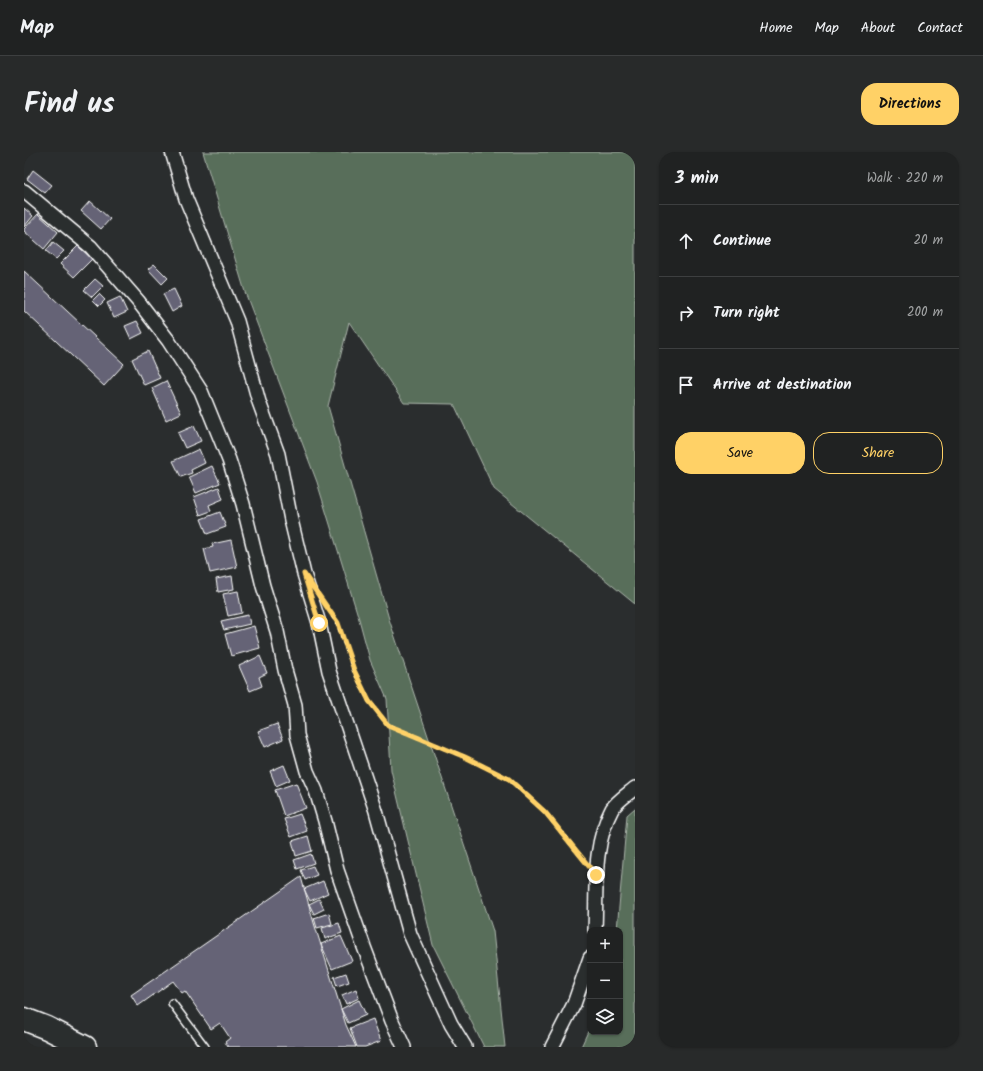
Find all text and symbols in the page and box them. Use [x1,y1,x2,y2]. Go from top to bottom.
text: Map [20,13,54,43]
text: Home [759,17,793,39]
text: Map [815,17,839,39]
text: About [861,17,895,39]
text: Contact [917,17,963,39]
text: Find us [24,82,115,127]
button: Directions [861,83,959,125]
text: 3 min [675,165,719,192]
text: Walk · 220 m [867,168,943,189]
text: Continue [713,229,771,253]
icon: ahead [675,230,697,252]
text: 20 m [913,230,943,251]
text: Turn right [713,301,780,325]
icon: right [675,302,697,324]
text: 200 m [907,302,943,323]
text: Arrive at destination [713,373,852,397]
icon: arrive [675,374,697,396]
button: Save [675,432,805,474]
button: Share [813,432,943,474]
route start [310,614,328,632]
route end [587,866,605,884]
map controls [587,927,623,1035]
button: + [587,927,623,963]
button: − [587,963,623,999]
button: layers [587,999,623,1035]

